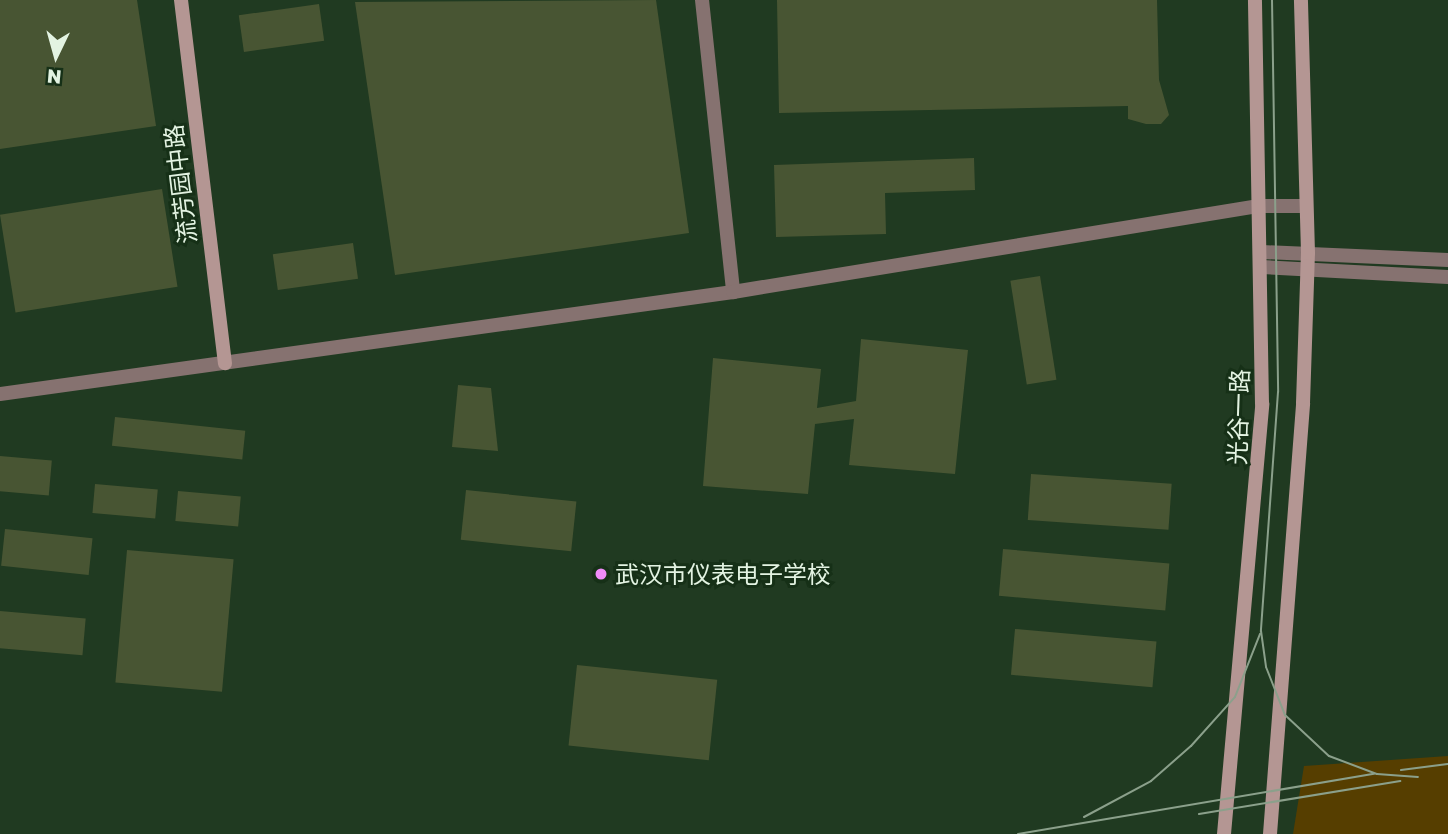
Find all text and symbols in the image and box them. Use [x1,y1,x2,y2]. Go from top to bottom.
north arrow [21,21,91,91]
text: N [46,65,62,90]
street label: 流芳园中路 [158,123,202,245]
street label: 光谷一路 [1222,369,1254,465]
place label: 武汉市仪表电子学校 [615,560,831,588]
marker: 武汉市仪表电子学校 [593,566,609,582]

